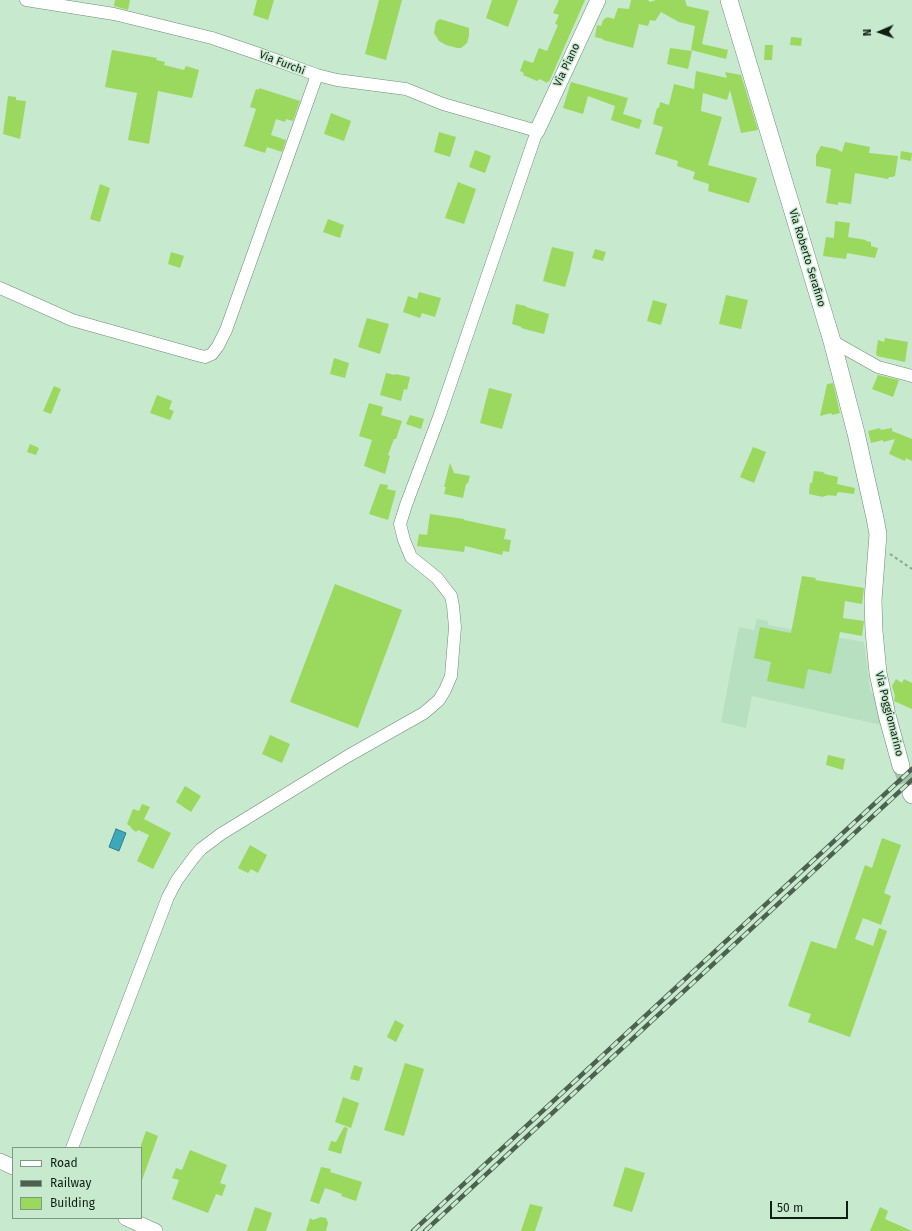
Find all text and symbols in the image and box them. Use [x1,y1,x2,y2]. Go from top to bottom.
north arrow [860,12,900,52]
text: N [861,29,874,36]
street label: Via Piano [551,41,583,89]
street label: Via Furchi [257,48,307,78]
street label: Via Roberto Serafino [786,207,828,309]
street label: Via Poggiomarino [872,670,906,758]
legend [12,1147,142,1219]
text: Road [50,1156,78,1170]
text: Railway [50,1176,91,1190]
scale bar [772,1193,850,1219]
text: Building [50,1196,95,1210]
text: 50 m [777,1201,803,1215]

